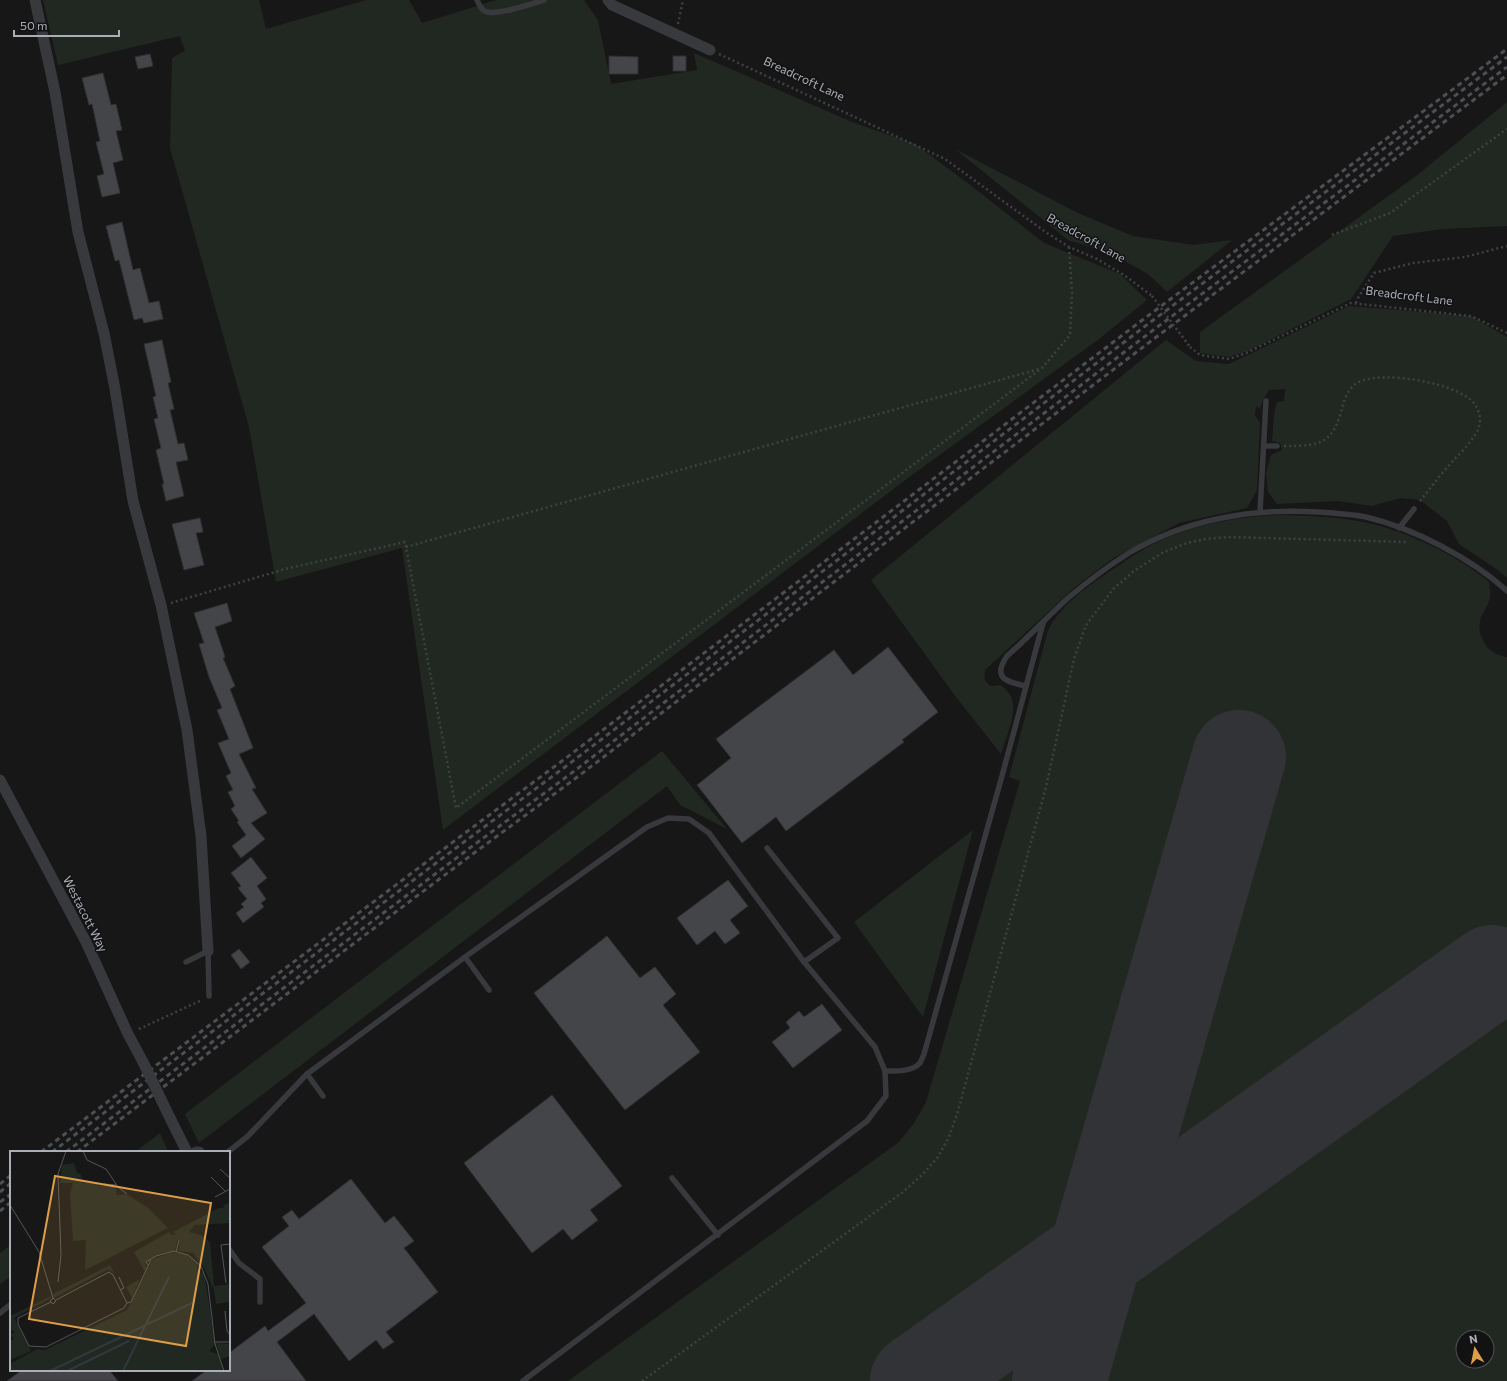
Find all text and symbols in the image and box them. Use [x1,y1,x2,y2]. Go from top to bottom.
scale bar [14,12,119,38]
text: 50 m [20,18,48,32]
street label: Breadcroft Lane [762,53,847,103]
street label: Breadcroft Lane [1045,210,1128,265]
street label: Breadcroft Lane [1365,283,1454,307]
street label: Westacott Way [61,873,111,954]
inset map [10,1151,230,1371]
north arrow [1455,1329,1495,1369]
text: N [1468,1332,1478,1346]

